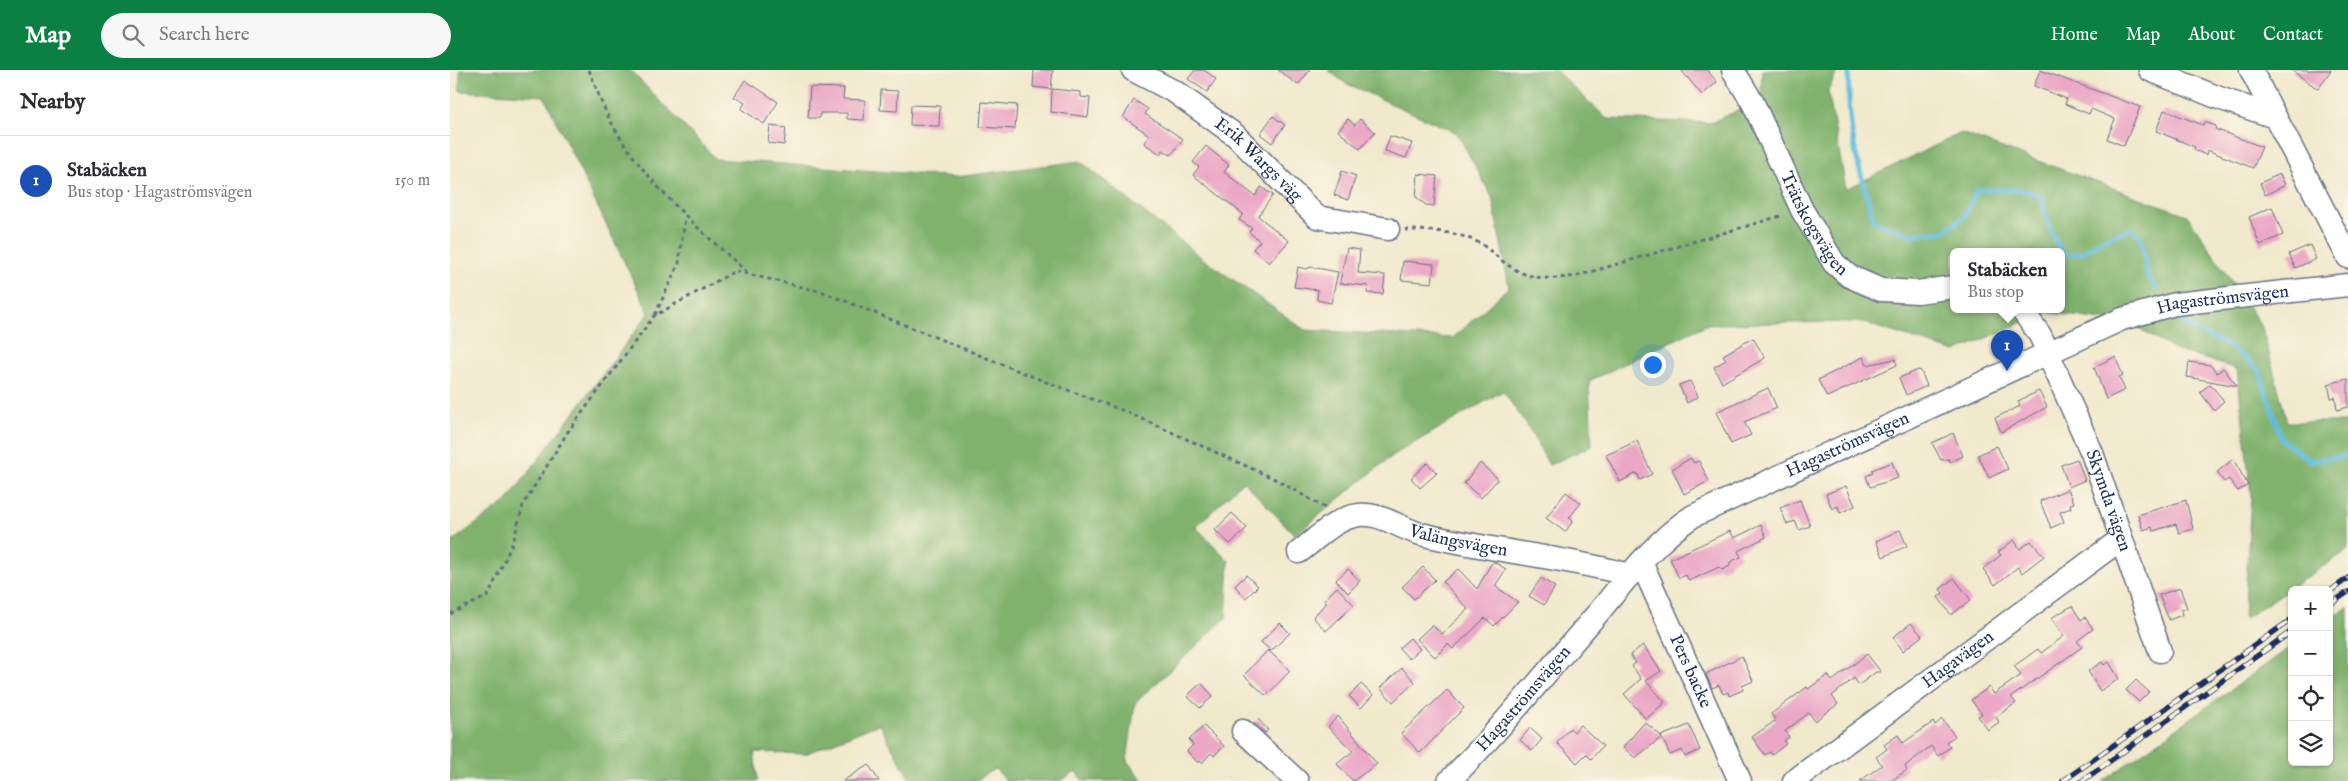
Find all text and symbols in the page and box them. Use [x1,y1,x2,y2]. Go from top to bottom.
search box [101,13,451,58]
text: Map [25,20,71,51]
icon: search [119,21,147,49]
text: Search here [159,23,250,47]
text: Home [2051,24,2098,47]
text: Map [2126,24,2160,47]
text: About [2188,24,2235,47]
text: Contact [2263,24,2323,47]
text: Nearby [20,89,85,116]
street label: Erik Wargs väg [1210,112,1307,207]
text: Stabäcken [67,159,147,183]
street label: Trätskogsvägen [1775,168,1853,281]
text: 1 [33,171,39,191]
text: 150 m [395,171,430,191]
text: Bus stop · Hagaströmsvägen [67,183,252,203]
popup [1950,248,2065,313]
text: Stabäcken [1968,259,2047,283]
street label: Hagaströmsvägen [2154,280,2291,320]
text: Bus stop [1968,283,2024,303]
pin: 1 [1991,330,2023,371]
your location [1640,352,1666,378]
street label: Hagaströmsvägen [1782,407,1913,483]
street label: Skymda vägen [2080,447,2137,555]
street label: Valängsvägen [1405,519,1510,562]
map controls [2288,586,2333,766]
button: + [2288,586,2333,631]
street label: Hagavägen [1917,625,1999,694]
street label: Pers backe [1664,631,1717,712]
button: − [2288,631,2333,676]
street label: Hagaströmsvägen [1471,641,1576,757]
button: locate [2288,676,2333,721]
button: layers [2288,721,2333,766]

